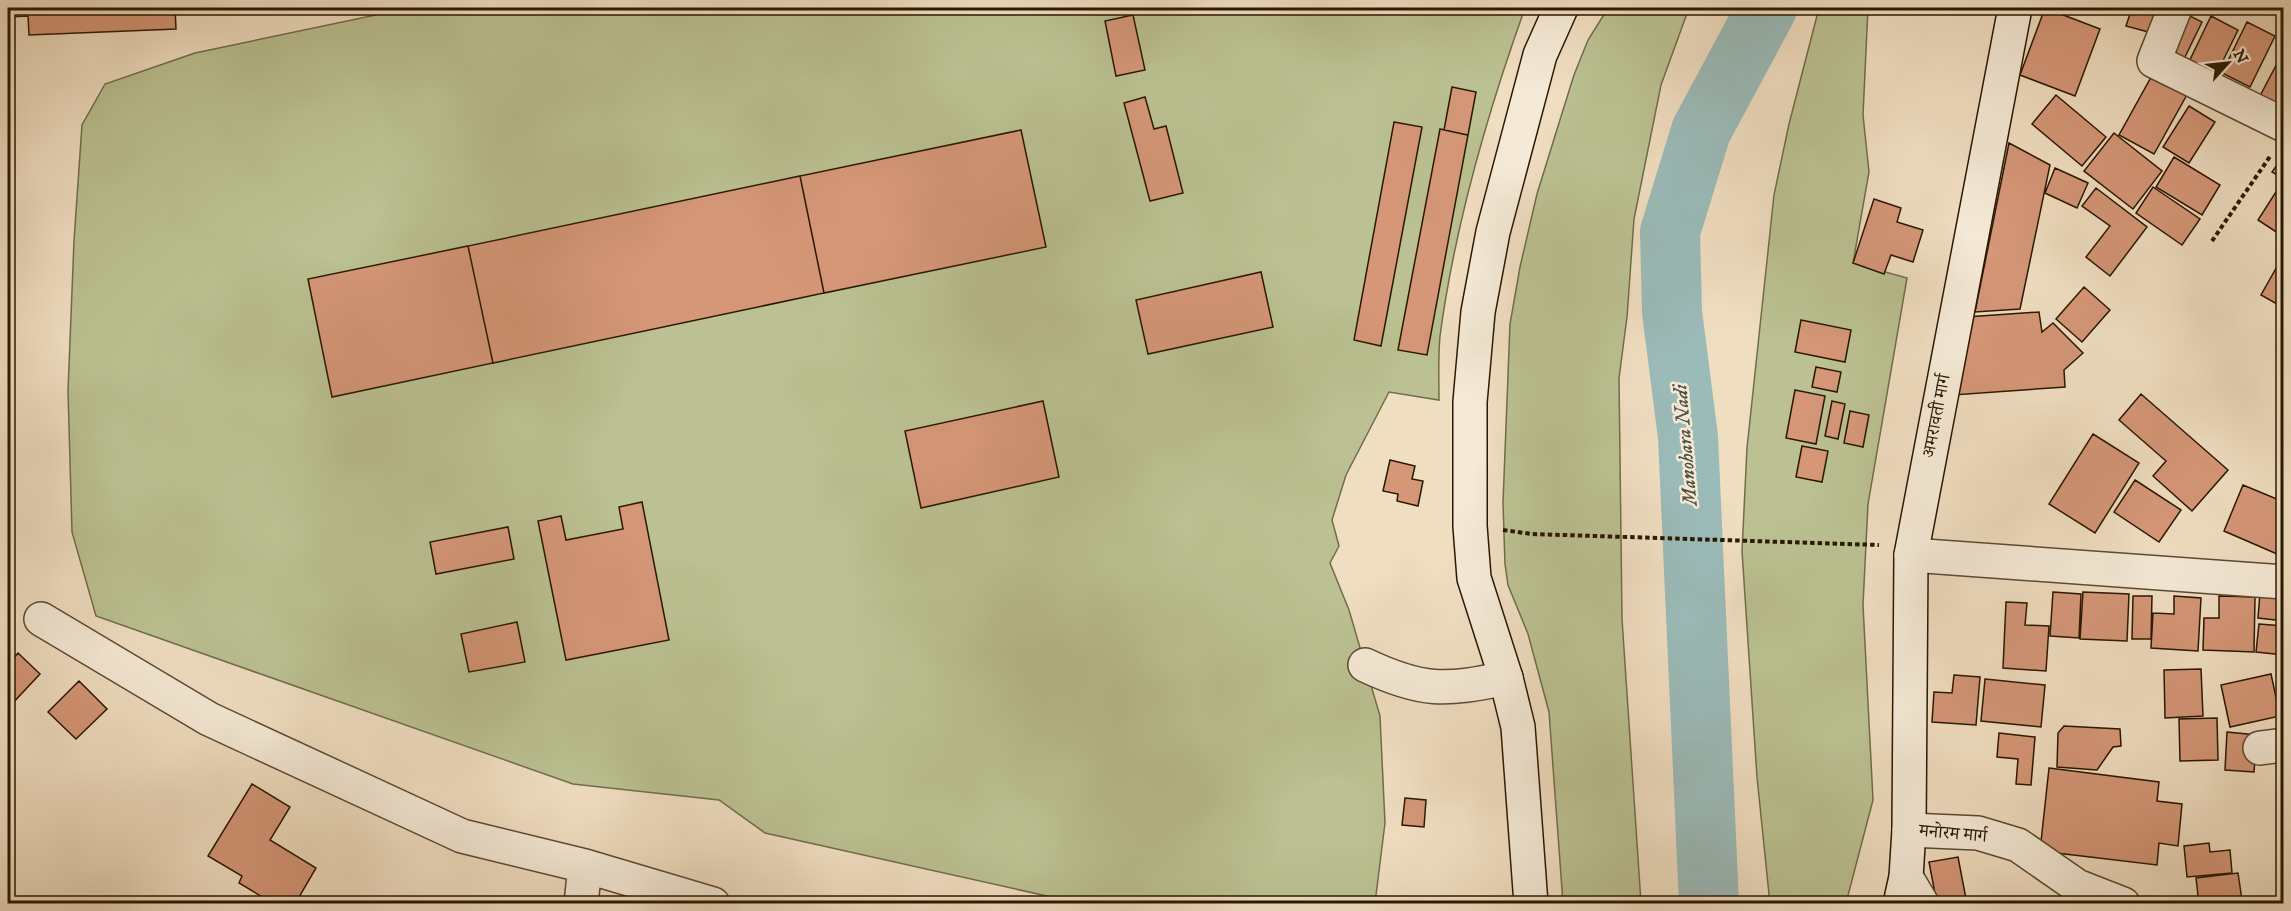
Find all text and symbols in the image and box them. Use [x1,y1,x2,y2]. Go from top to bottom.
north arrow [2198,33,2258,93]
text: N [2229,46,2252,67]
street label: अमरावती मार्ग [1918,371,1956,460]
water label: Manohara Nadi [1668,381,1704,509]
street label: मनोरम मार्ग [1917,820,1989,848]

